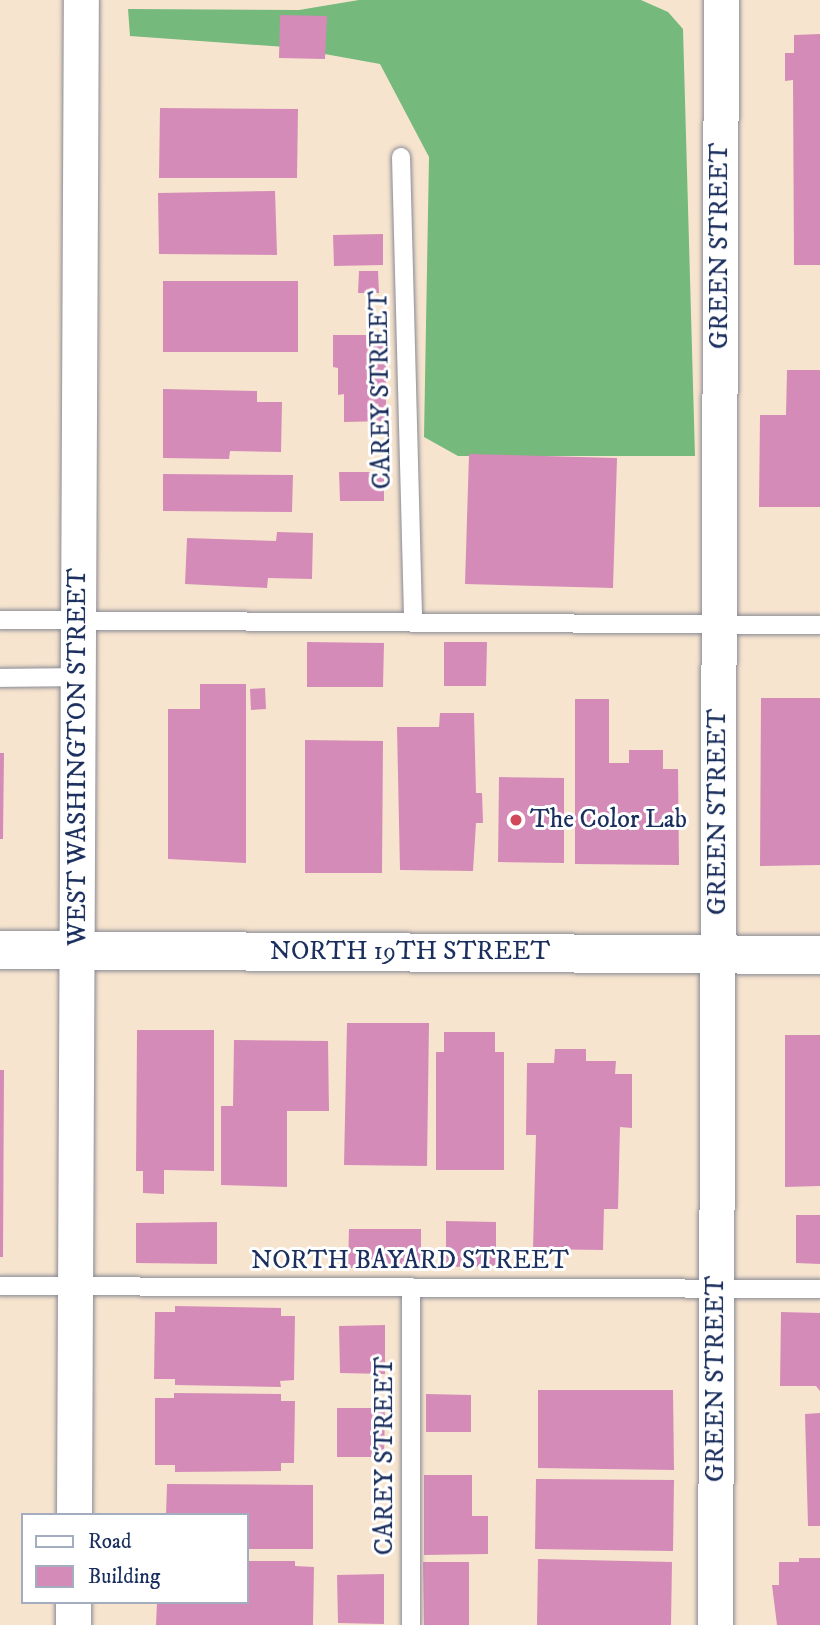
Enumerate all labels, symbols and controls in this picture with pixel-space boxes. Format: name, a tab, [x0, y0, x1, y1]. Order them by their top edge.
street label: GREEN STREET	[704, 143, 736, 349]
street label: CAREY STREET	[364, 290, 398, 490]
street label: WEST WASHINGTON STREET	[62, 568, 94, 946]
street label: GREEN STREET	[702, 709, 734, 915]
place label: The Color Lab	[530, 804, 687, 836]
marker: The Color Lab	[508, 812, 524, 828]
street label: NORTH 19TH STREET	[270, 936, 550, 968]
street label: NORTH BAYARD STREET	[251, 1245, 569, 1277]
street label: GREEN STREET	[700, 1276, 732, 1482]
street label: CAREY STREET	[369, 1357, 401, 1555]
legend	[21, 1513, 248, 1604]
text: Road	[88, 1529, 132, 1555]
text: Building	[88, 1564, 160, 1590]

